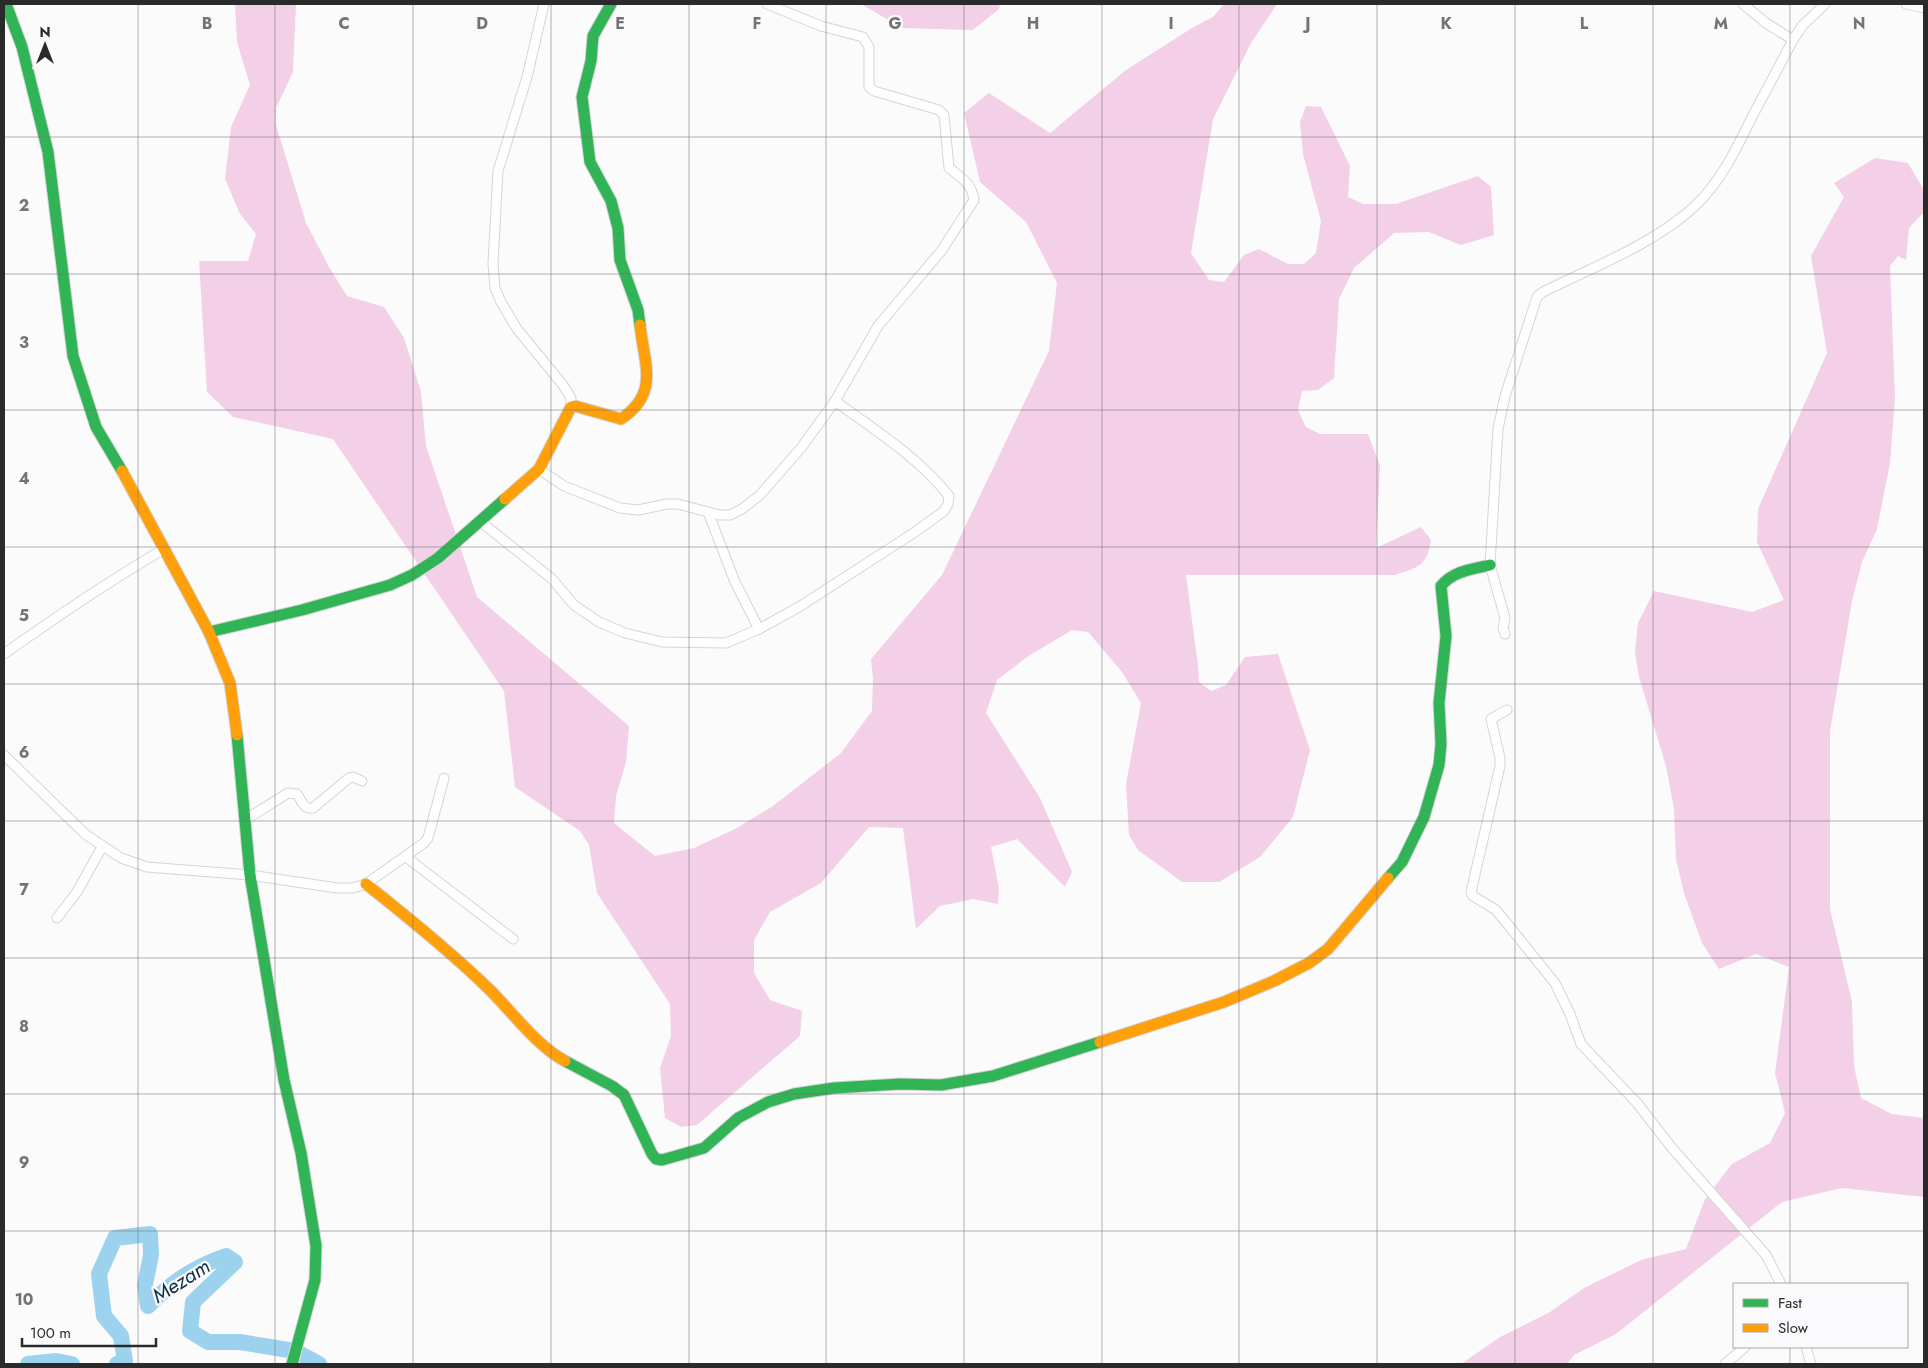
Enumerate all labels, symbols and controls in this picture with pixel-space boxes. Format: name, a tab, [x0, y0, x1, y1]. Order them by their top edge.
text: B	[202, 12, 212, 35]
text: C	[338, 12, 350, 35]
text: D	[476, 12, 488, 35]
text: E	[615, 12, 625, 35]
text: F	[753, 12, 761, 35]
text: G	[888, 12, 902, 35]
text: H	[1027, 12, 1039, 35]
text: I	[1168, 12, 1174, 35]
text: J	[1302, 12, 1311, 35]
text: K	[1440, 12, 1452, 35]
text: L	[1580, 12, 1589, 35]
text: M	[1714, 12, 1728, 35]
text: N	[1853, 12, 1865, 35]
north arrow	[20, 20, 70, 70]
text: N	[39, 22, 51, 42]
text: 2	[19, 194, 29, 217]
text: 3	[19, 331, 29, 354]
text: 4	[18, 467, 30, 490]
text: 5	[19, 604, 29, 627]
text: 6	[19, 741, 29, 764]
text: 7	[19, 878, 29, 901]
text: 8	[19, 1015, 29, 1038]
text: 9	[19, 1151, 29, 1174]
water label: Mezam	[146, 1251, 216, 1311]
legend	[1733, 1283, 1908, 1348]
text: 10	[15, 1288, 33, 1311]
text: Fast	[1778, 1292, 1802, 1314]
scale bar	[22, 1316, 156, 1348]
text: Slow	[1778, 1317, 1809, 1339]
text: 100 m	[30, 1322, 71, 1344]

